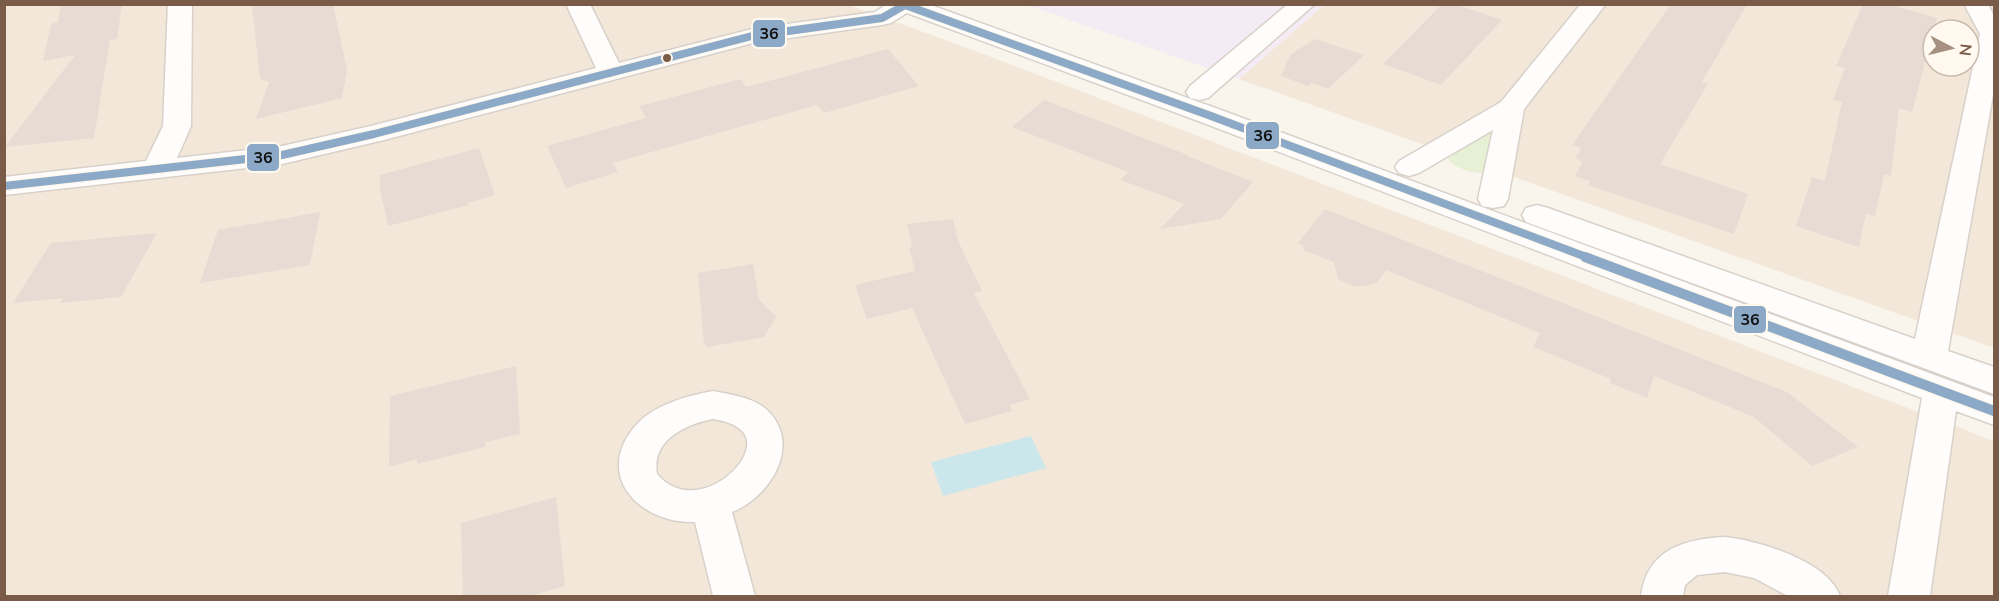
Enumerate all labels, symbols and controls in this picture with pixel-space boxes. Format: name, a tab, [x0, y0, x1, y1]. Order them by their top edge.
north arrow	[1921, 18, 1981, 78]
line badge: 36	[752, 19, 786, 48]
text: 36	[759, 23, 779, 45]
text: N	[1953, 42, 1977, 57]
unlabelled marker	[661, 52, 673, 64]
line badge: 36	[1245, 121, 1280, 150]
text: 36	[1253, 125, 1273, 147]
line badge: 36	[246, 143, 280, 172]
text: 36	[253, 147, 273, 169]
line badge: 36	[1733, 305, 1767, 334]
text: 36	[1740, 309, 1760, 331]

